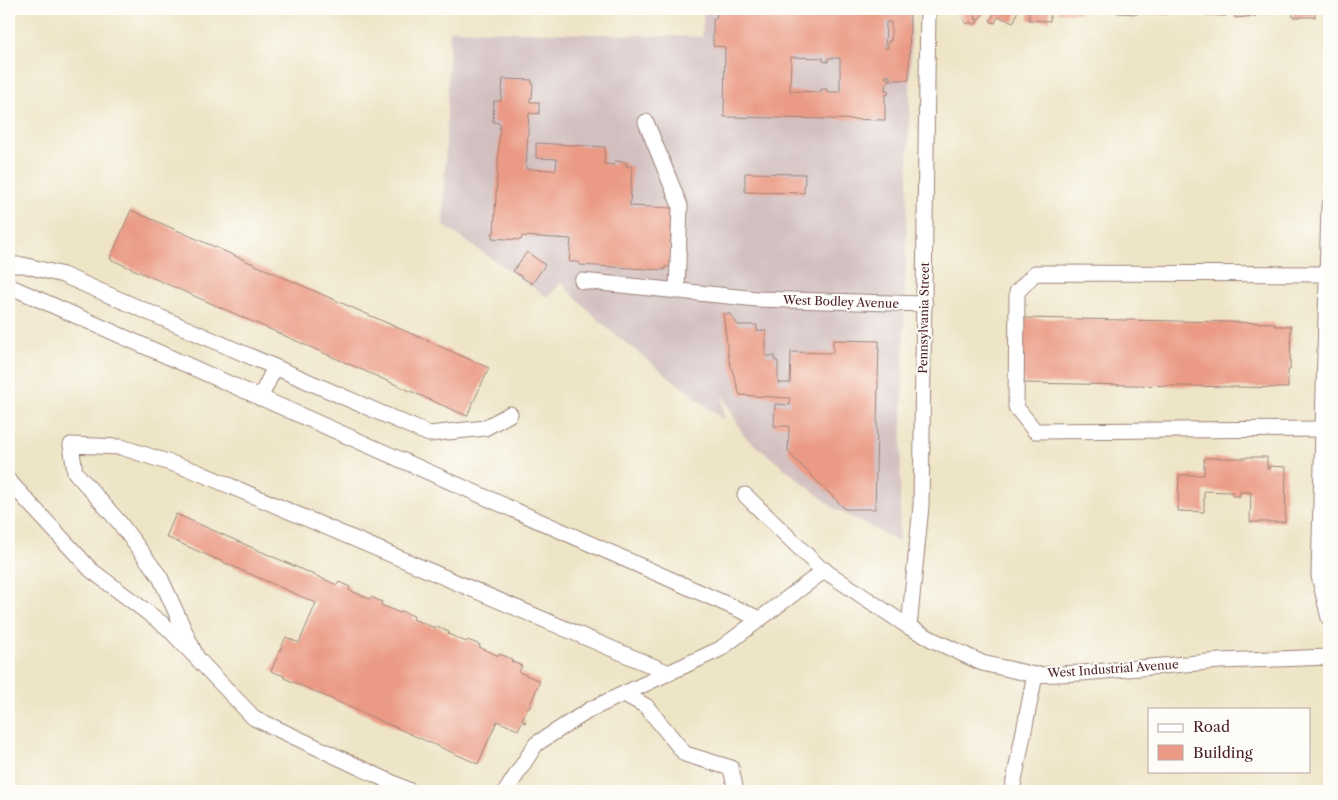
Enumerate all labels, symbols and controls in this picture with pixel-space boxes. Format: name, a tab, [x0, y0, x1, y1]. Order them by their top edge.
street label: Pennsylvania Street	[915, 261, 932, 374]
street label: West Bodley Avenue	[782, 292, 900, 311]
street label: West Industrial Avenue	[1046, 656, 1179, 681]
legend	[1148, 708, 1310, 772]
text: Road	[1193, 717, 1230, 736]
text: Building	[1193, 743, 1253, 762]

